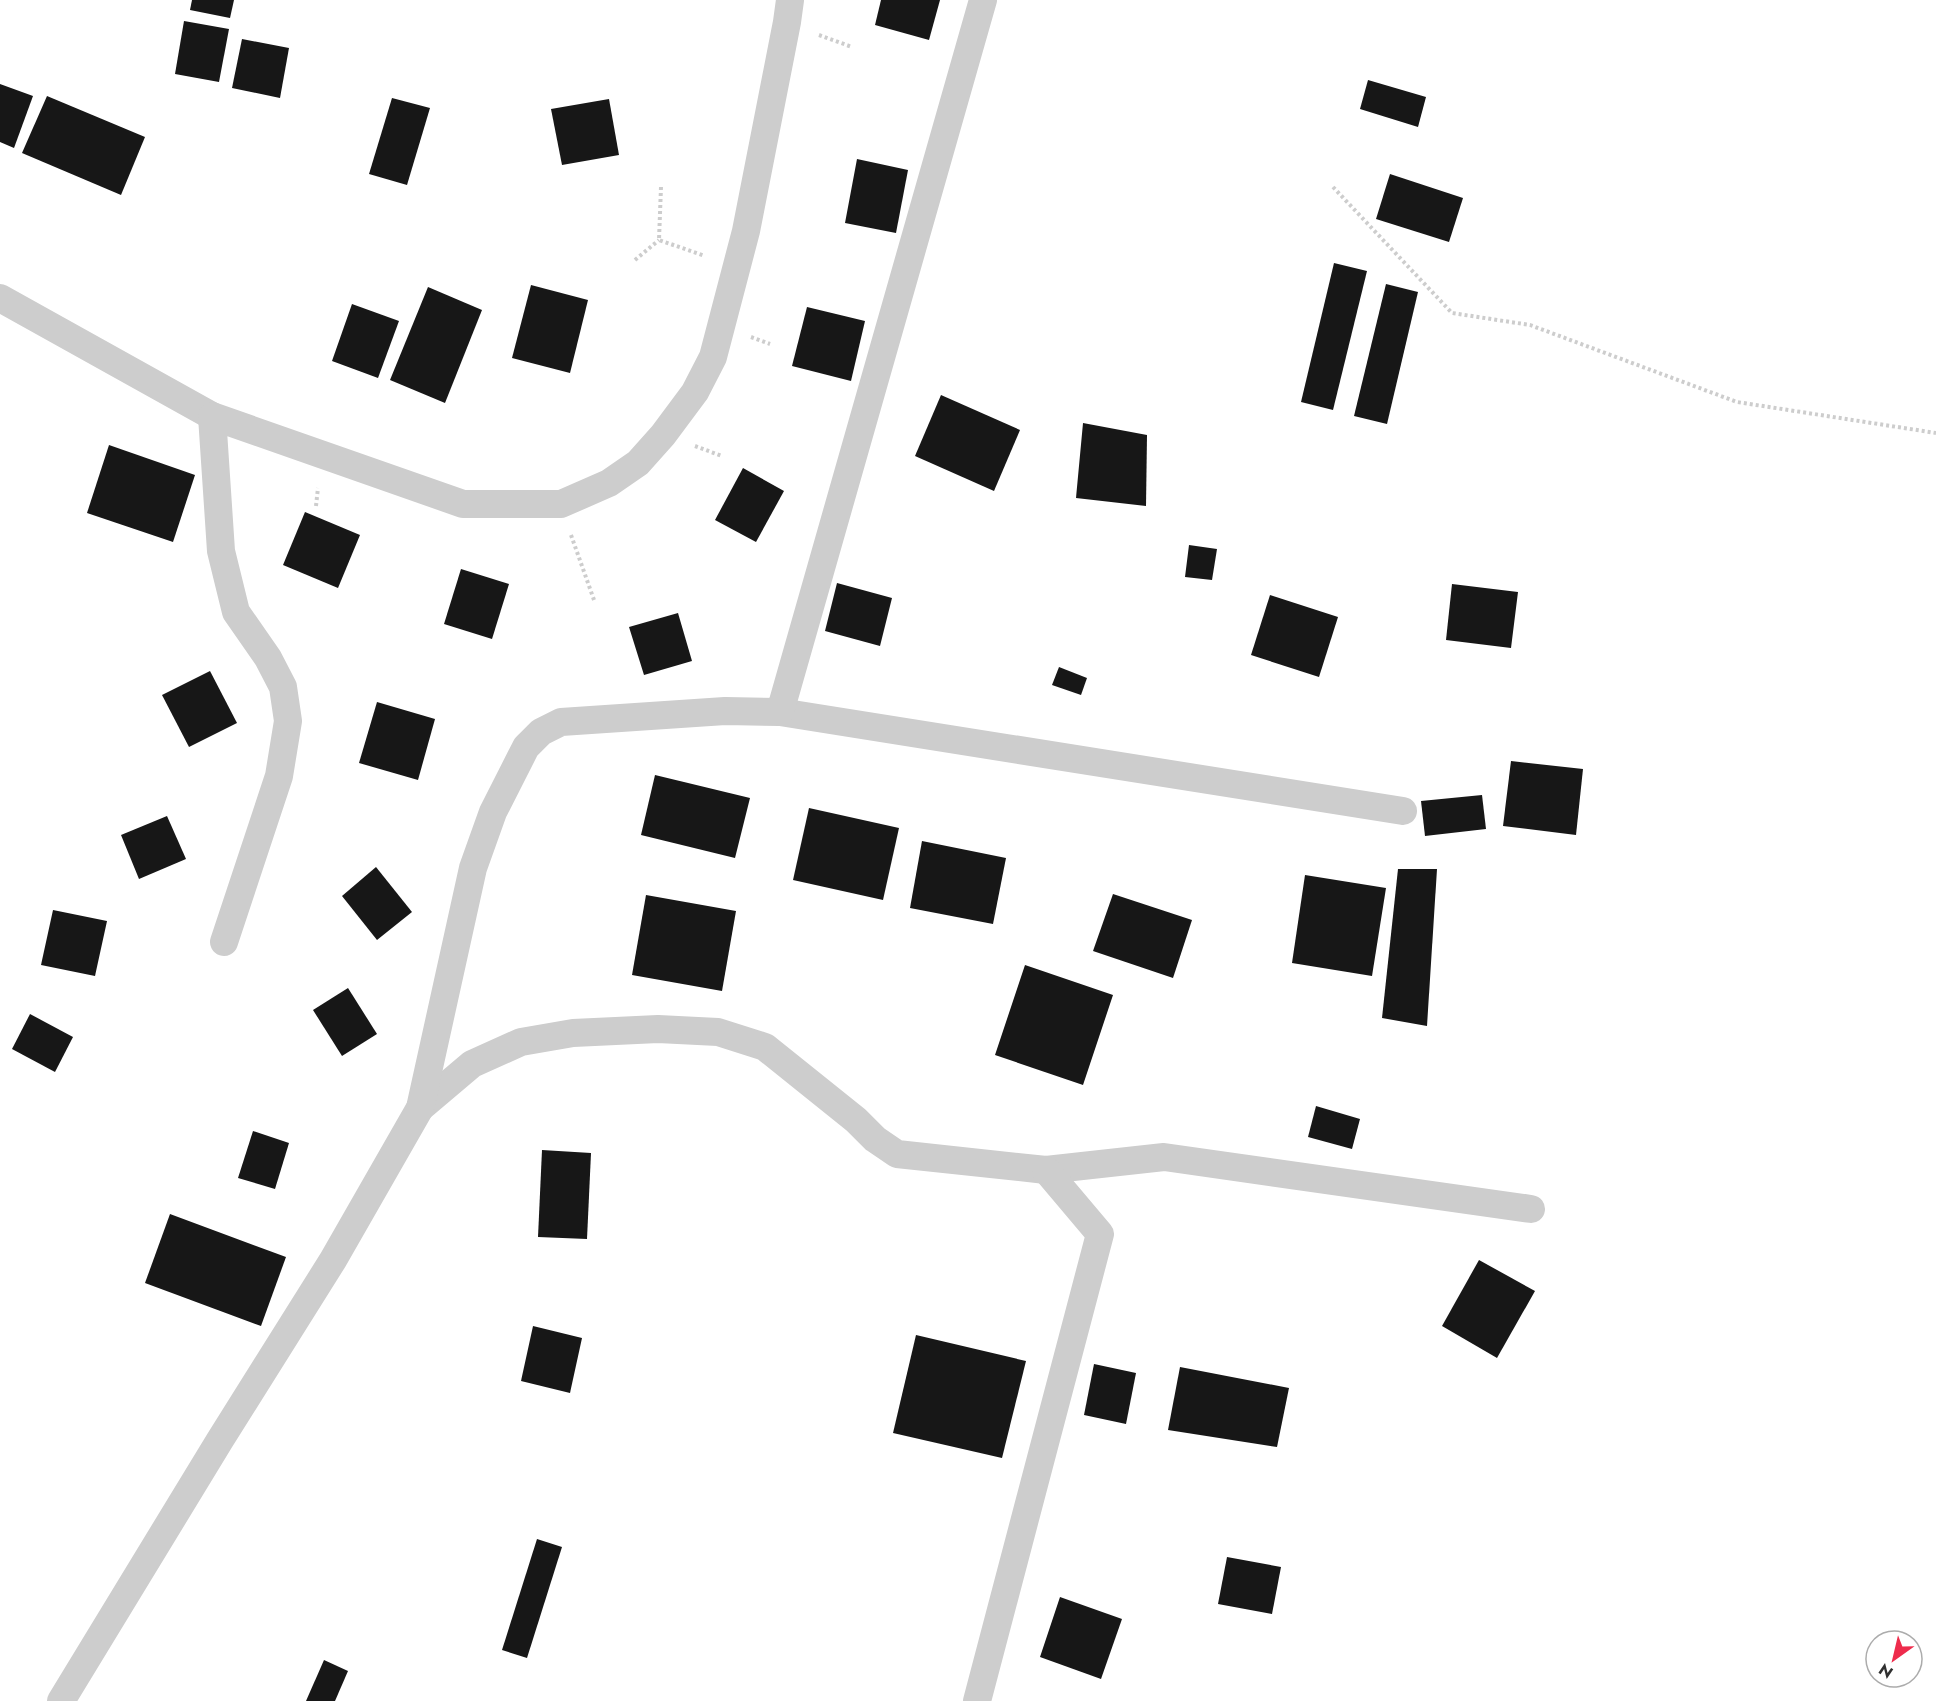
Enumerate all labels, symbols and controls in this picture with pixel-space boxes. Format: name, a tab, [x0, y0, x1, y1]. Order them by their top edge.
north arrow	[1864, 1629, 1924, 1689]
text: N	[1874, 1658, 1898, 1684]

